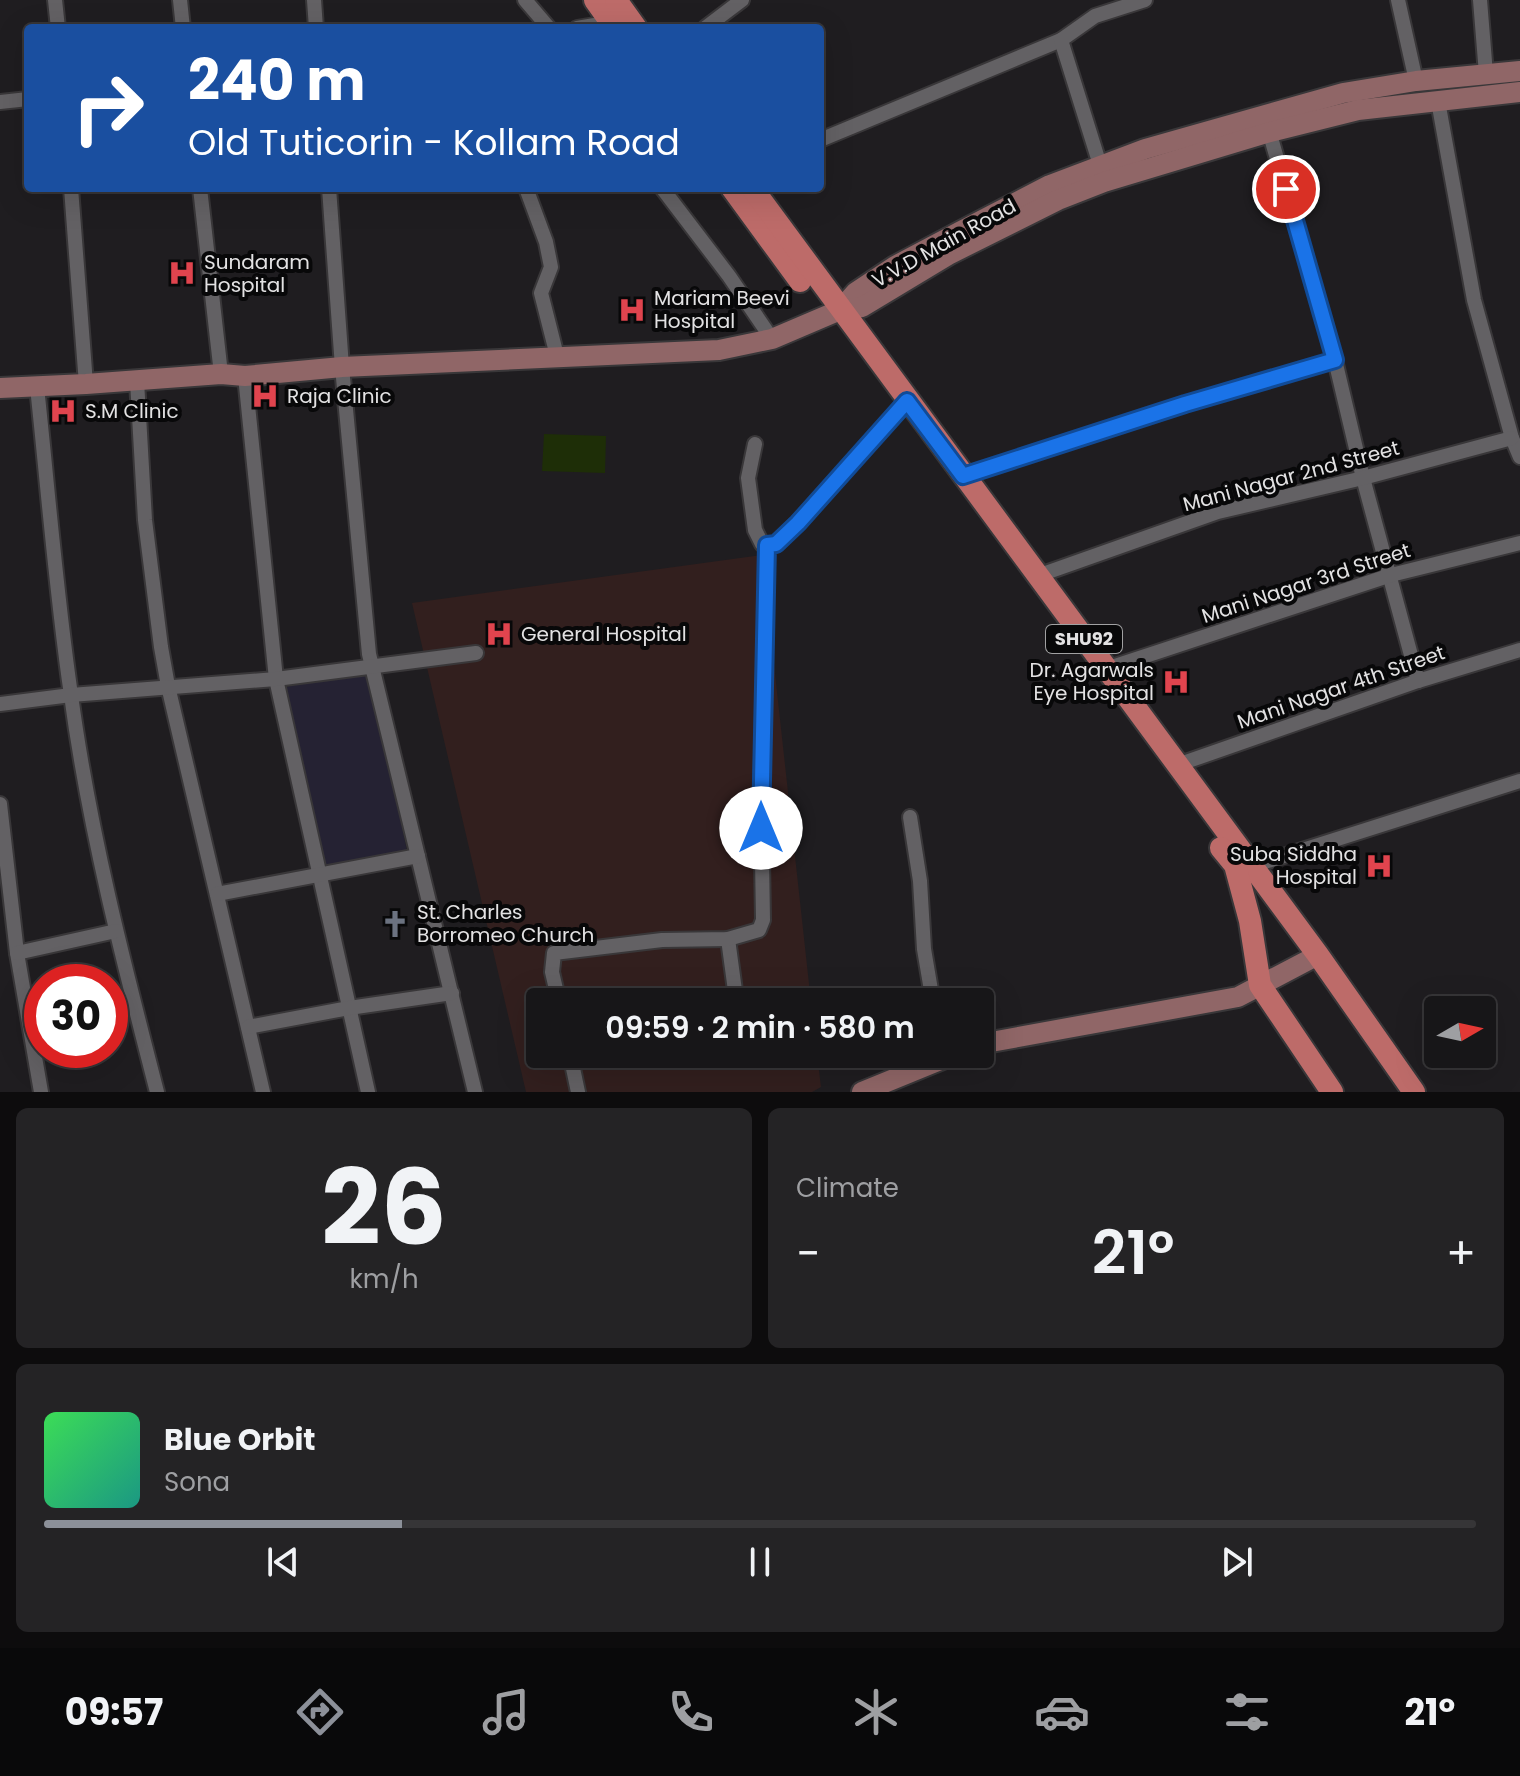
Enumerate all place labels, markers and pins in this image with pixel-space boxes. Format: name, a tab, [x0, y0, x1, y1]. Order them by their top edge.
pin	[1252, 155, 1320, 223]
place label: Sundaram Hospital	[204, 248, 310, 299]
hospital icon: Sundaram Hospital	[167, 258, 197, 288]
place label: Mariam Beevi Hospital	[654, 284, 790, 335]
hospital icon: Mariam Beevi Hospital	[617, 295, 647, 325]
hospital icon: Raja Clinic	[250, 381, 280, 411]
place label: Raja Clinic	[287, 382, 392, 410]
hospital icon: S.M Clinic	[48, 396, 78, 426]
place label: S.M Clinic	[85, 397, 179, 425]
hospital icon: General Hospital	[484, 619, 514, 649]
place label: General Hospital	[521, 620, 687, 648]
place label: Dr. Agarwals Eye Hospital	[1030, 656, 1154, 707]
hospital icon: Dr. Agarwals Eye Hospital	[1161, 667, 1191, 697]
place label: Suba Siddha Hospital	[1230, 840, 1357, 891]
hospital icon: Suba Siddha Hospital	[1364, 851, 1394, 881]
place label: St. Charles Borromeo Church	[417, 898, 594, 949]
church icon: St. Charles Borromeo Church	[380, 909, 410, 939]

